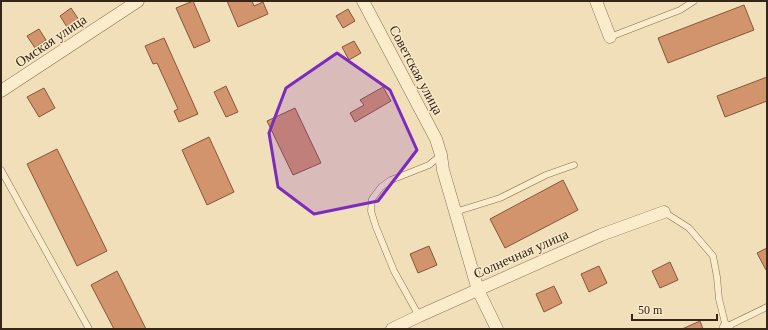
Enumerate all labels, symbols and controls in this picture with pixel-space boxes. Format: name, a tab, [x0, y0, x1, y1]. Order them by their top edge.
street label: Омская улица	[13, 11, 90, 70]
street label: Советская улица	[386, 23, 446, 118]
street label: Солнечная улица	[471, 226, 571, 282]
scale bar	[632, 296, 717, 322]
text: 50 m	[638, 303, 663, 317]

